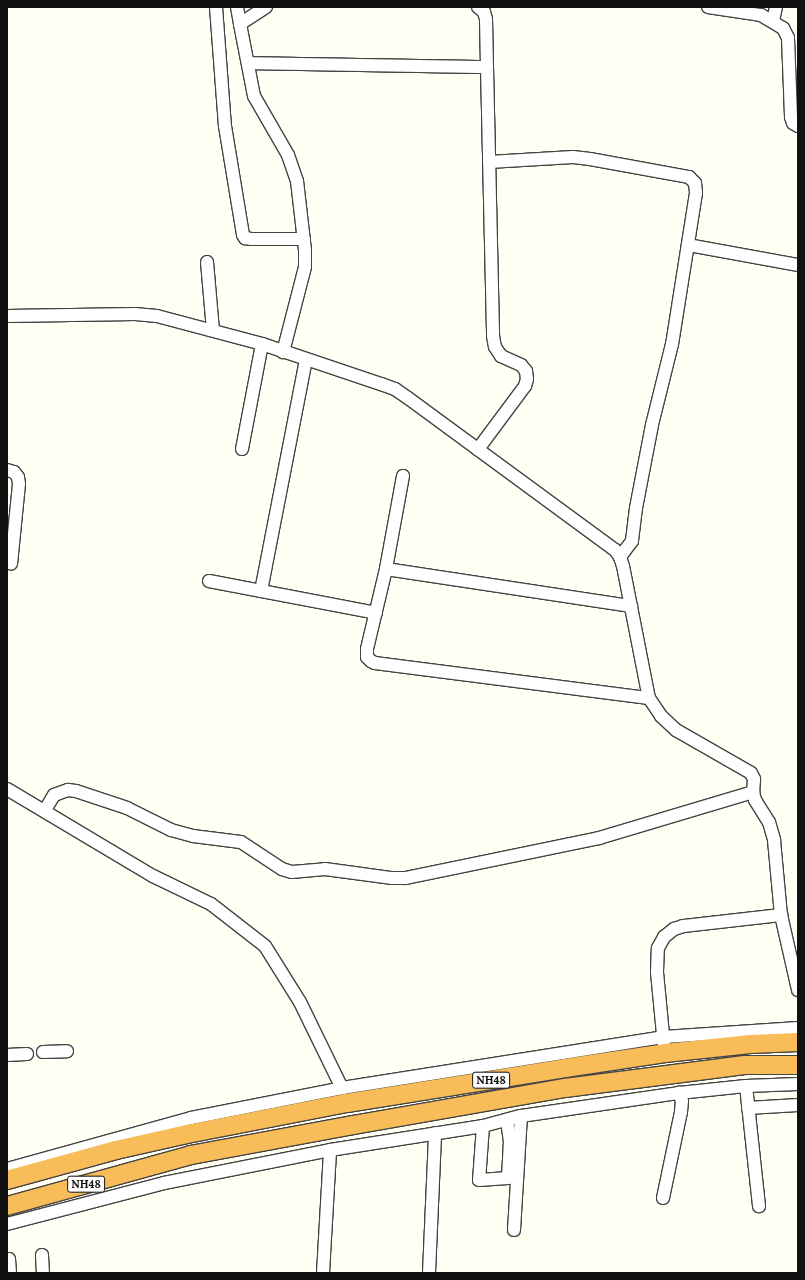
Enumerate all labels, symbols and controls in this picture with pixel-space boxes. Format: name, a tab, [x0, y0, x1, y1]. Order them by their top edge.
road number: NH48	[472, 1071, 510, 1089]
road number: NH48	[67, 1175, 105, 1193]

